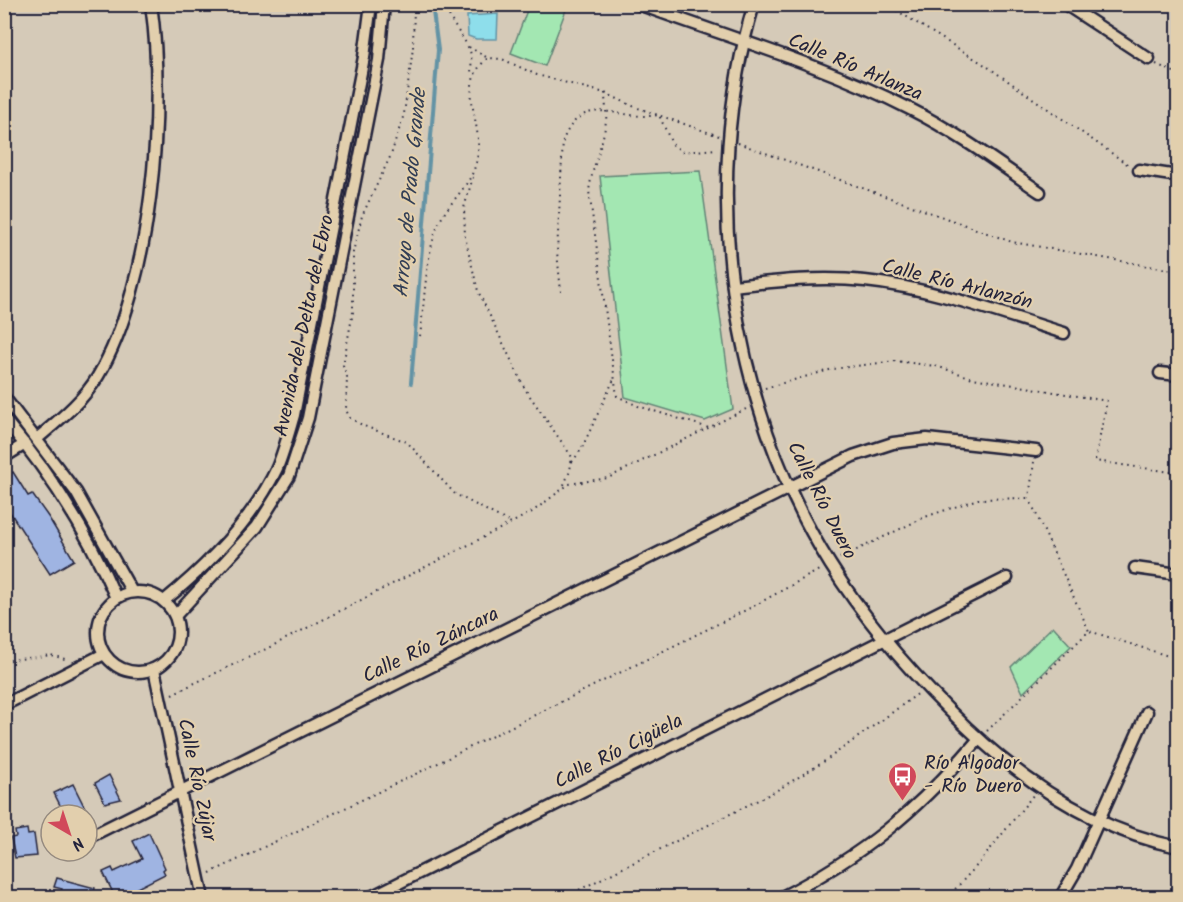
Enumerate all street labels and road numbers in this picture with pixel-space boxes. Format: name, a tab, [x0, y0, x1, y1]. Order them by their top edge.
street label: Calle Río Arlanza	[783, 25, 927, 111]
street label: Avenida del Delta del Ebro	[266, 212, 344, 440]
street label: Calle Río Arlanzón	[878, 251, 1036, 319]
street label: Calle Río Duero	[777, 436, 865, 566]
street label: Calle Río Záncara	[357, 599, 505, 693]
street label: Calle Río Cigüela	[549, 706, 689, 798]
street label: Calle Río Zújar	[167, 716, 225, 846]

